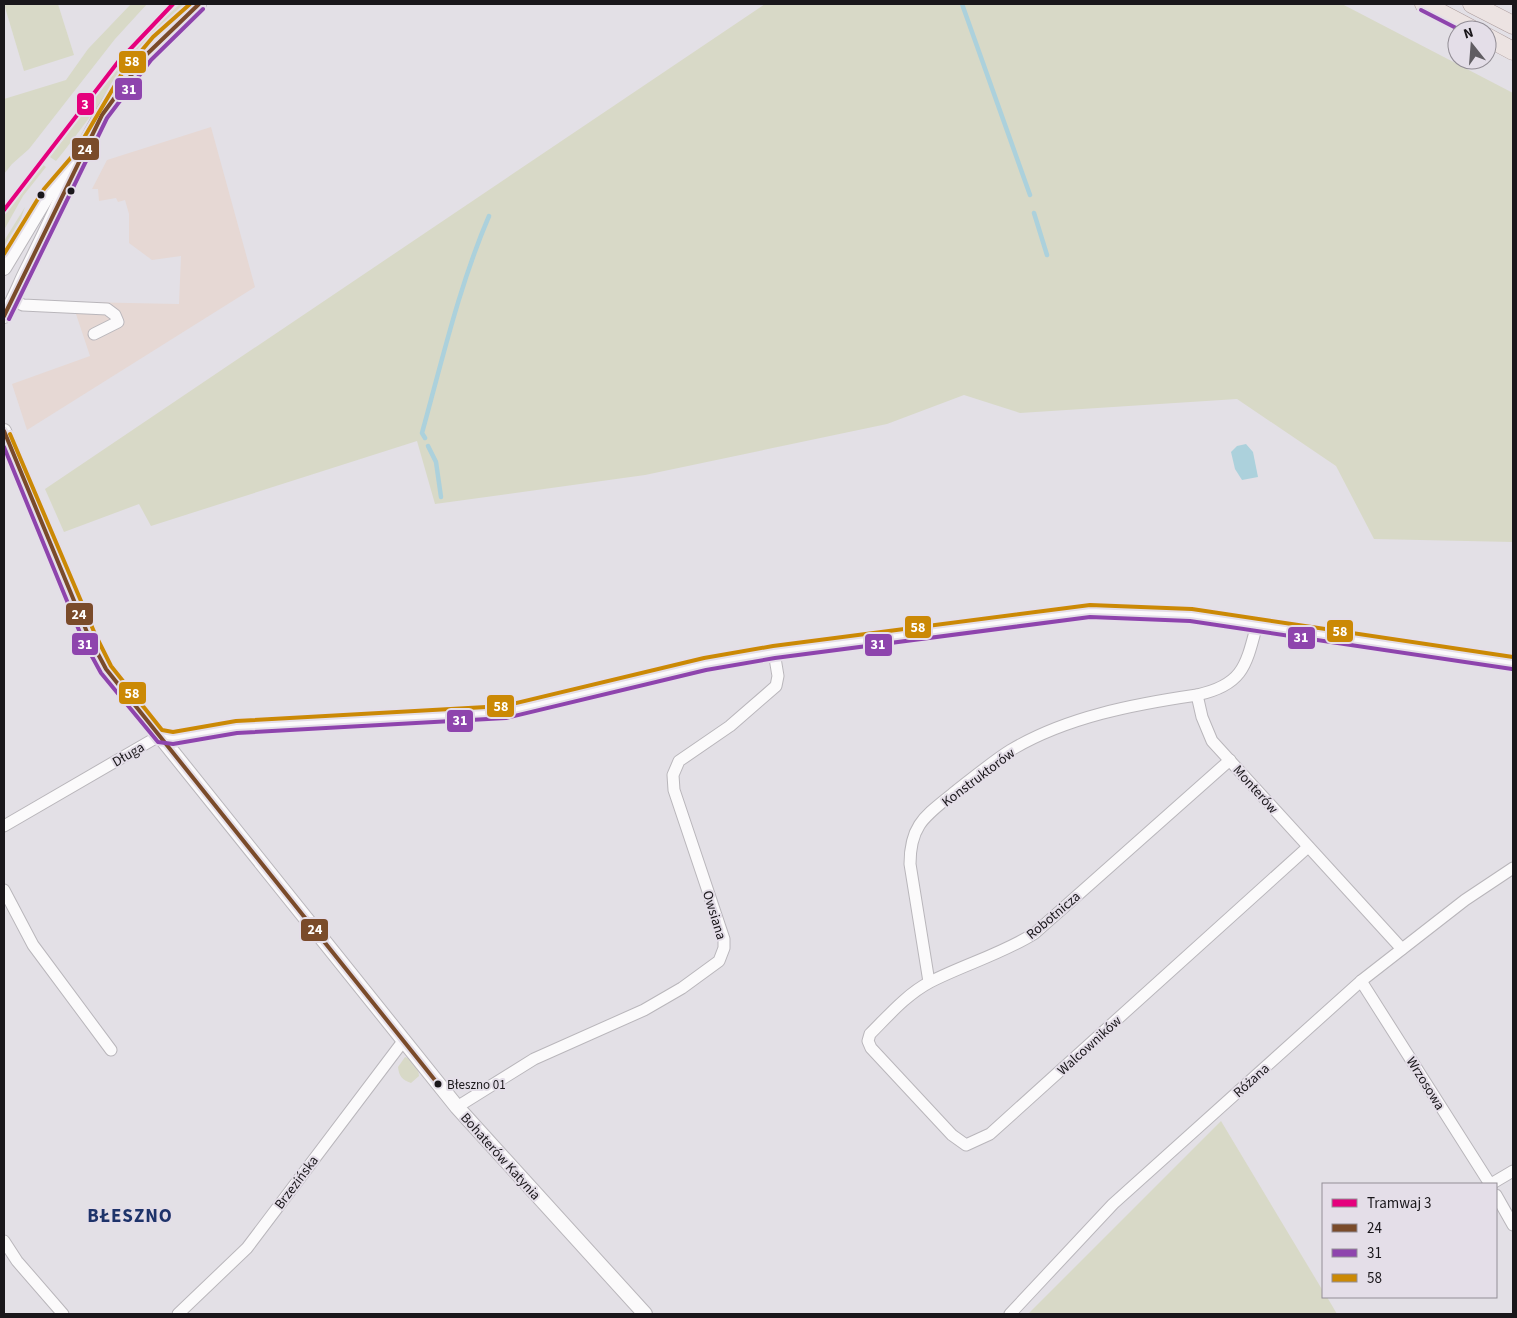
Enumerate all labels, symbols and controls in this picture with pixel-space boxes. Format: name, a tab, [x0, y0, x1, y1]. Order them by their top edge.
north arrow	[1447, 20, 1497, 70]
text: N	[1461, 23, 1476, 44]
line badge: 58	[118, 50, 147, 74]
text: 58	[125, 52, 139, 72]
line badge: 31	[114, 77, 143, 101]
text: 31	[122, 80, 136, 100]
line badge: 3	[76, 92, 95, 116]
text: 3	[81, 95, 89, 115]
line badge: 24	[71, 137, 100, 161]
text: 24	[78, 140, 93, 160]
unlabelled marker	[66, 186, 76, 196]
unlabelled marker	[36, 190, 46, 200]
line badge: 24	[65, 602, 94, 626]
text: 24	[72, 605, 87, 625]
line badge: 58	[904, 615, 932, 639]
text: 58	[911, 618, 925, 638]
line badge: 58	[1326, 619, 1354, 643]
text: 58	[1333, 622, 1347, 642]
line badge: 31	[1287, 626, 1316, 650]
text: 31	[1294, 628, 1308, 648]
line badge: 31	[71, 632, 99, 656]
line badge: 31	[864, 633, 893, 657]
text: 31	[78, 635, 92, 655]
text: 31	[871, 635, 885, 655]
line badge: 58	[118, 681, 147, 705]
text: 58	[125, 684, 139, 704]
line badge: 58	[486, 694, 515, 718]
text: 58	[494, 697, 508, 717]
line badge: 31	[446, 709, 474, 733]
text: 31	[453, 711, 467, 731]
street label: Długa	[109, 738, 148, 772]
street label: Konstruktorów	[938, 744, 1019, 812]
street label: Monterów	[1228, 761, 1283, 818]
street label: Robotnicza	[1022, 887, 1085, 944]
street label: Owsiana	[697, 888, 731, 942]
line badge: 24	[300, 918, 329, 942]
text: 24	[308, 920, 323, 940]
street label: Walcowników	[1053, 1011, 1126, 1080]
street label: Wrzosowa	[1401, 1053, 1449, 1114]
street label: Różana	[1229, 1059, 1274, 1102]
place label: Błeszno 01	[447, 1076, 506, 1094]
marker: Błeszno 01	[433, 1079, 443, 1089]
street label: Bohaterów Katynia	[456, 1109, 545, 1205]
street label: Brzezińska	[270, 1152, 324, 1214]
legend	[1322, 1183, 1497, 1298]
text: Tramwaj 3	[1367, 1193, 1432, 1214]
district label: BŁESZNO	[87, 1203, 173, 1230]
text: 24	[1367, 1218, 1382, 1239]
text: 31	[1367, 1243, 1382, 1264]
text: 58	[1367, 1268, 1382, 1289]

